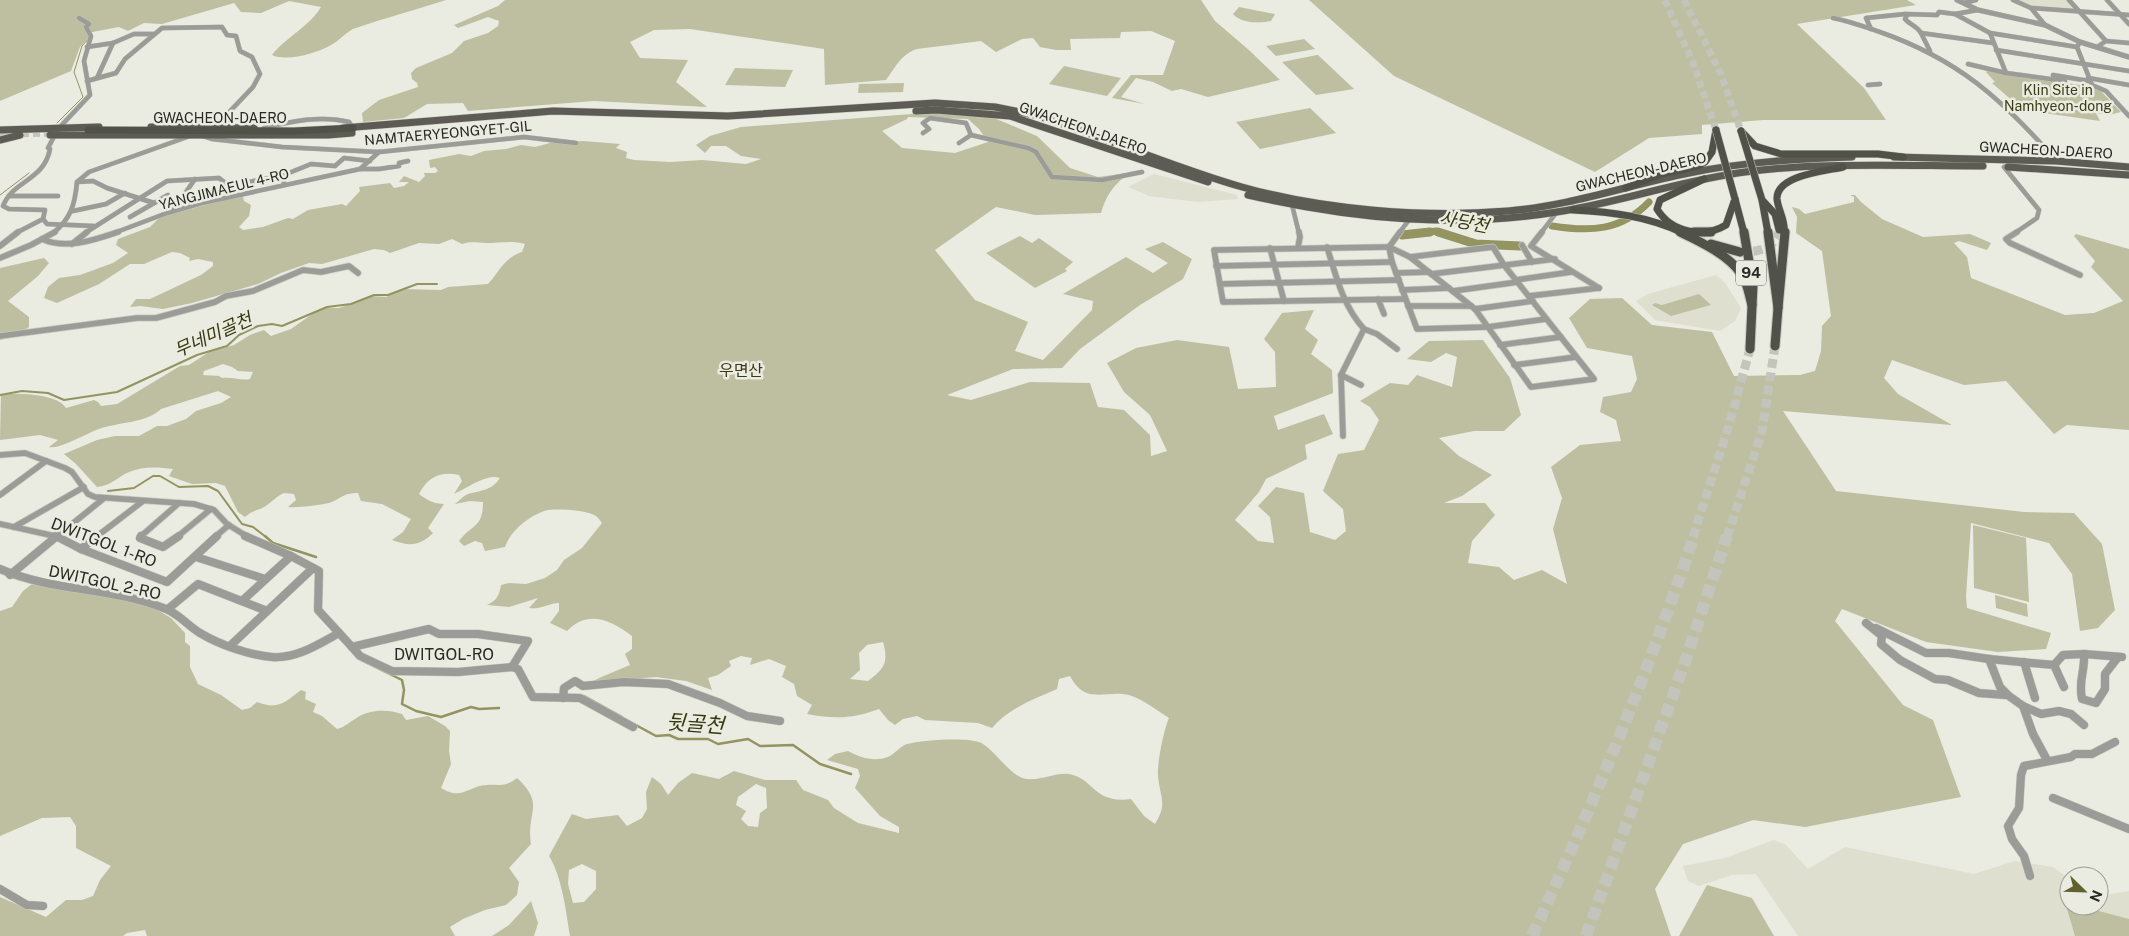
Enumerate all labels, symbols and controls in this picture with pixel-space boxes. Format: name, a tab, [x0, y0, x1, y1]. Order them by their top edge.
park label: Klin Site in Namhyeon-dong	[2004, 82, 2112, 114]
street label: GWACHEON-DAERO	[1017, 99, 1149, 157]
street label: GWACHEON-DAERO	[153, 110, 287, 126]
street label: NAMTAERYEONGYET-GIL	[364, 118, 532, 148]
street label: GWACHEON-DAERO	[1979, 139, 2113, 161]
street label: GWACHEON-DAERO	[1574, 149, 1708, 195]
street label: YANGJIMAEUL 4-RO	[157, 165, 291, 213]
water label: 사당천	[1438, 206, 1493, 237]
road number: 94	[1736, 260, 1766, 286]
water label: 무네미골천	[171, 307, 257, 361]
park label: 우면산	[719, 361, 763, 380]
street label: DWITGOL 1-RO	[48, 514, 159, 571]
street label: DWITGOL 2-RO	[47, 561, 163, 604]
street label: DWITGOL-RO	[394, 645, 494, 664]
water label: 뒷골천	[665, 709, 727, 738]
north arrow	[2059, 866, 2109, 916]
text: N	[2086, 888, 2105, 904]

